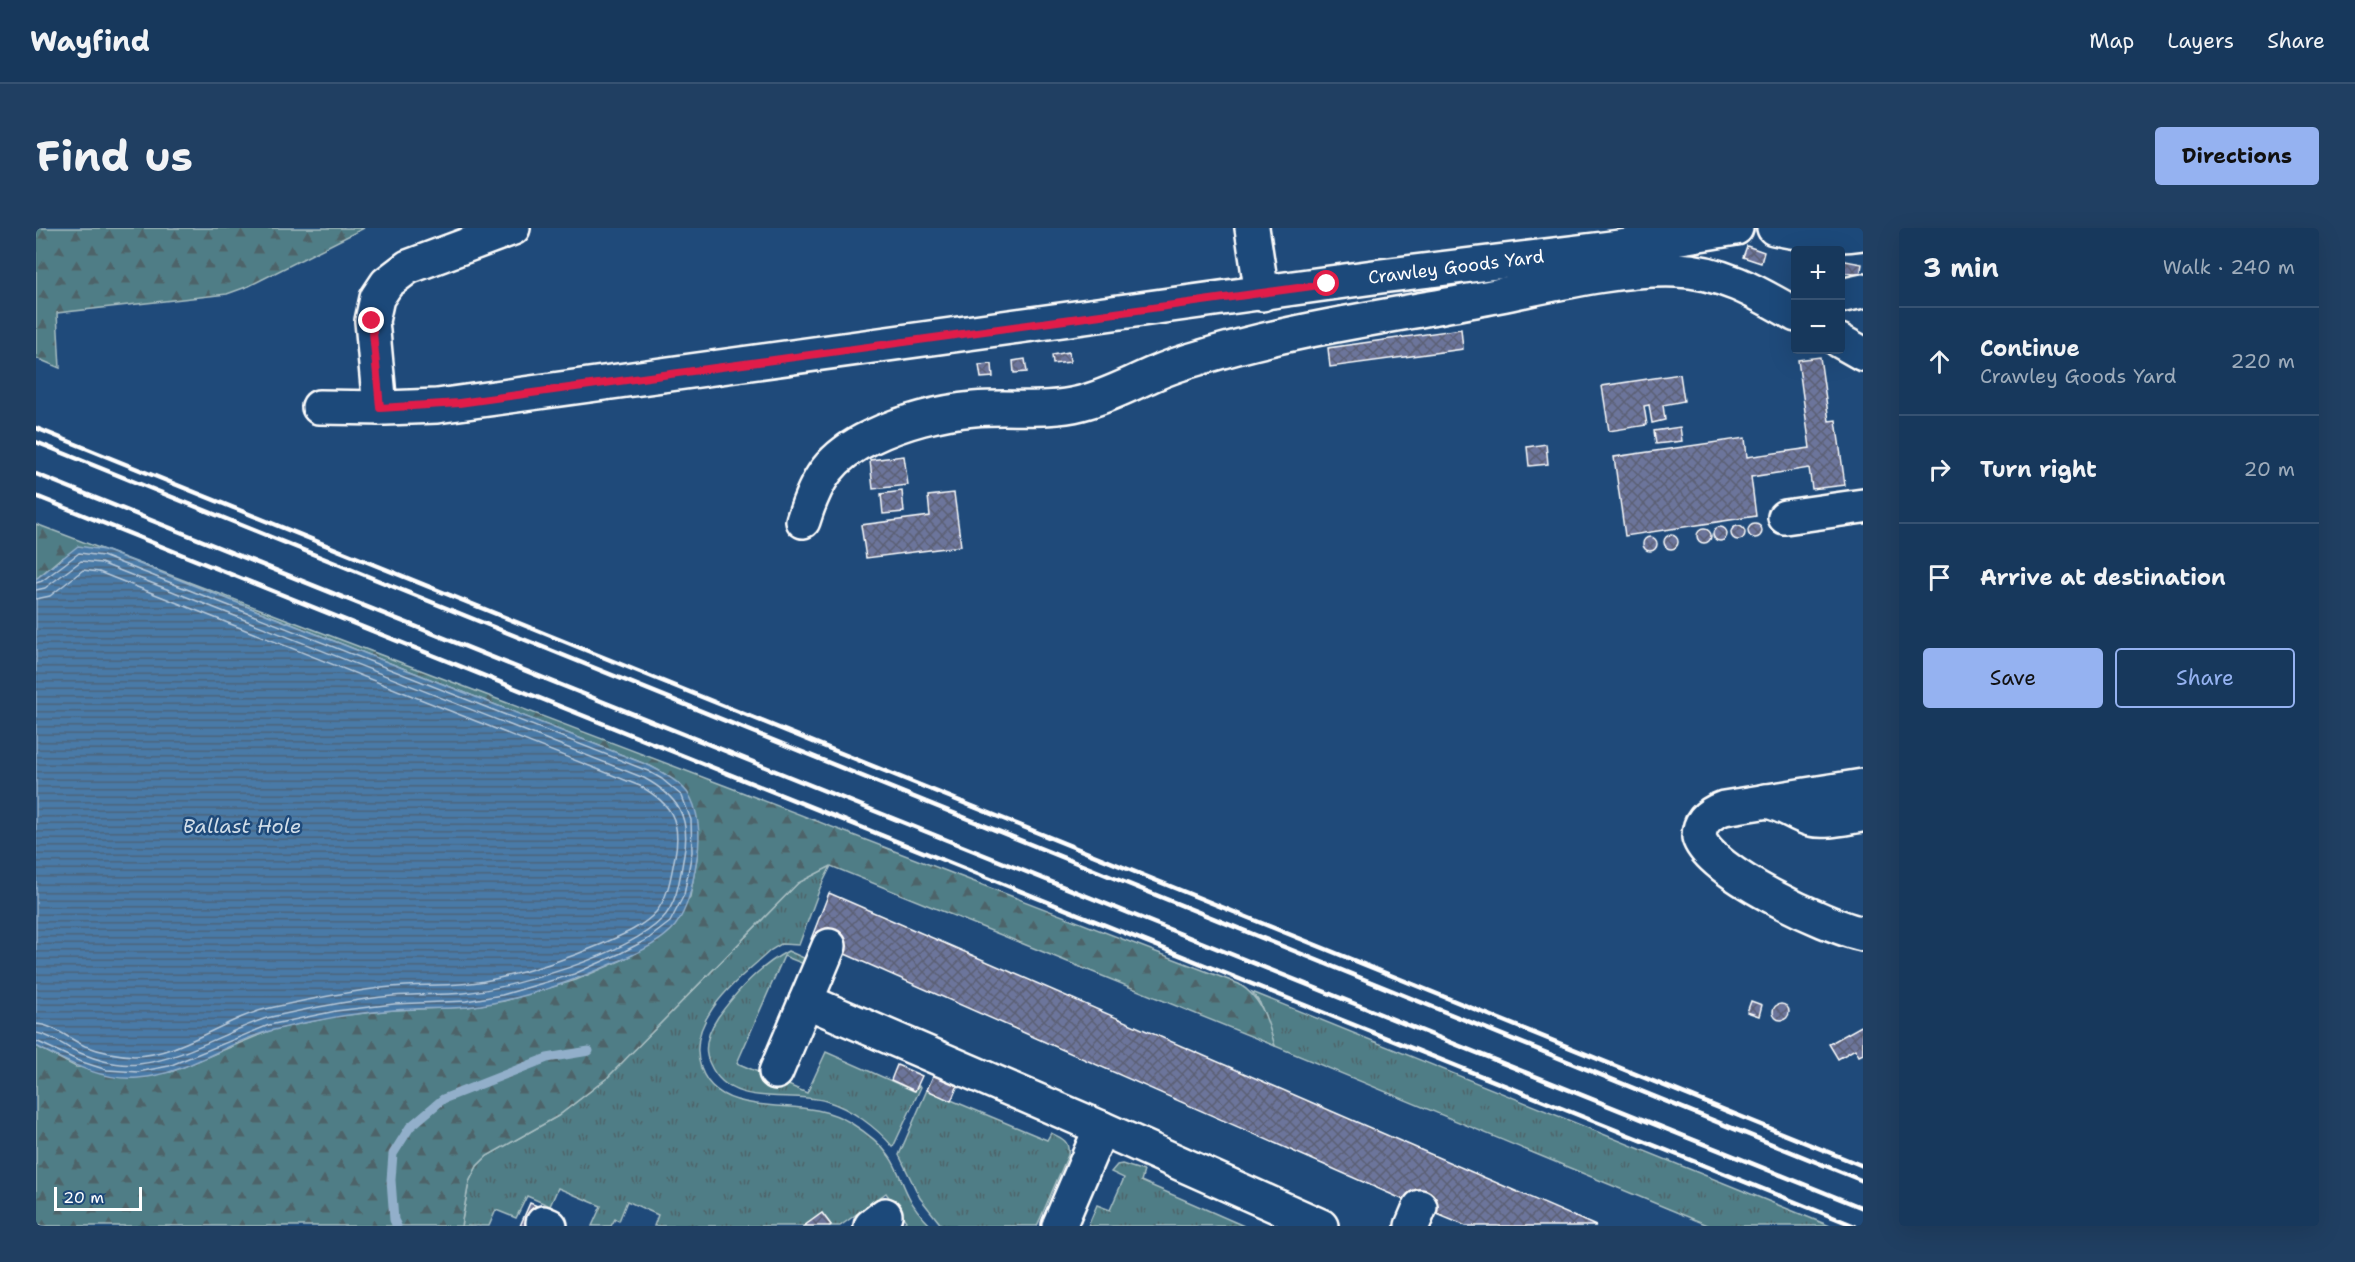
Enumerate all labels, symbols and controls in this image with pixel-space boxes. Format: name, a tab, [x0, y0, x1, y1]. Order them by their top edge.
text: Wayfind	[30, 22, 150, 60]
text: Map	[2089, 27, 2134, 55]
text: Layers	[2167, 27, 2234, 55]
text: Share	[2267, 27, 2325, 55]
button: Directions	[2155, 127, 2319, 185]
text: Find us	[36, 128, 193, 184]
street label: Crawley Goods Yard	[1367, 244, 1545, 290]
map controls	[1791, 246, 1845, 354]
button: +	[1791, 246, 1845, 300]
text: 3 min	[1923, 250, 1999, 285]
text: Walk · 240 m	[2163, 254, 2295, 280]
route start	[1313, 270, 1339, 296]
button: −	[1791, 300, 1845, 354]
route end	[358, 307, 384, 333]
text: Continue	[1980, 334, 2080, 363]
icon: ahead	[1923, 345, 1956, 378]
text: 220 m	[2231, 348, 2295, 374]
text: Crawley Goods Yard	[1980, 363, 2176, 389]
icon: right	[1923, 453, 1956, 486]
text: Turn right	[1980, 455, 2097, 484]
text: 20 m	[2244, 456, 2295, 482]
icon: arrive	[1923, 561, 1956, 594]
text: Arrive at destination	[1980, 563, 2226, 592]
button: Save	[1923, 648, 2103, 708]
button: Share	[2115, 648, 2295, 708]
water label: Ballast Hole	[183, 813, 301, 839]
scale bar	[54, 1184, 142, 1212]
text: 20 m	[63, 1187, 104, 1208]

